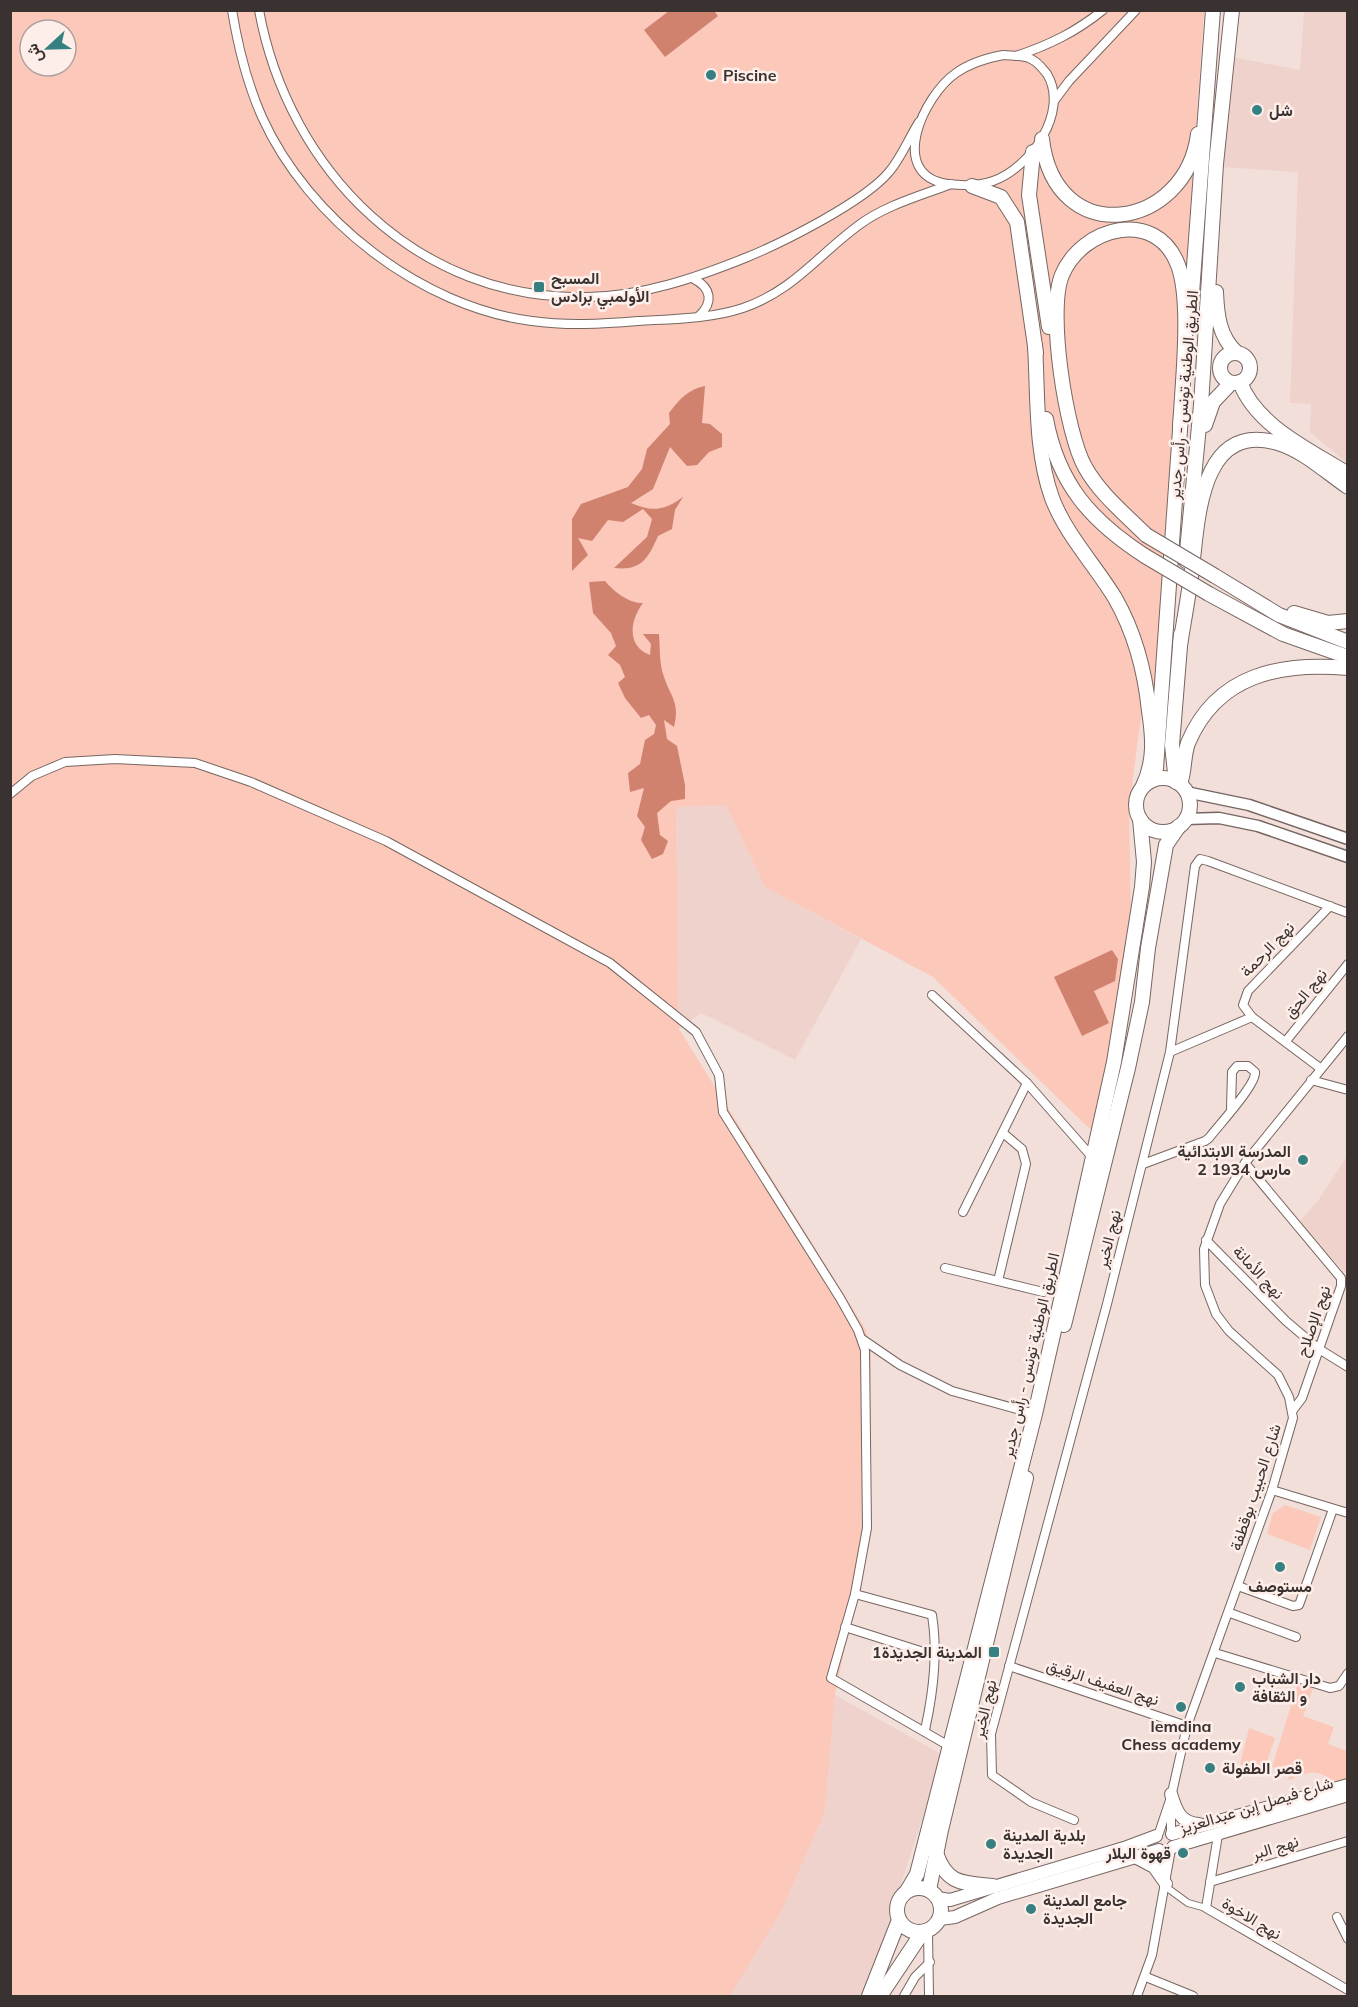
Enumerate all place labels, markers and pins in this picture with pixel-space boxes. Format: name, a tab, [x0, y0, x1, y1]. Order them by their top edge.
place label: Piscine	[723, 65, 777, 85]
marker: Piscine	[704, 68, 718, 82]
place label: شل	[1269, 100, 1293, 120]
marker: شل	[1250, 103, 1264, 117]
place label: المسبح الأولمبي برادس	[551, 268, 649, 310]
marker: المسبح الأولمبي برادس	[532, 280, 546, 294]
place label: المدرسة الابتدائية 2 مارس 1934	[1178, 1141, 1291, 1180]
marker: المدرسة الابتدائية 2 مارس 1934	[1296, 1153, 1310, 1167]
marker: مستوصف	[1273, 1560, 1287, 1574]
place label: مستوصف	[1248, 1576, 1312, 1597]
place label: المدينة الجديدة1	[872, 1642, 982, 1662]
marker: المدينة الجديدة1	[987, 1645, 1001, 1659]
place label: دار الشباب و الثقافة	[1252, 1668, 1321, 1707]
marker: دار الشباب و الثقافة	[1233, 1680, 1247, 1694]
marker: lemdina Chess academy	[1174, 1700, 1188, 1714]
place label: lemdina Chess academy	[1121, 1716, 1241, 1754]
place label: قصر الطفولة	[1222, 1758, 1302, 1779]
marker: قصر الطفولة	[1203, 1761, 1217, 1775]
place label: بلدية المدينة الجديدة	[1003, 1825, 1086, 1863]
marker: بلدية المدينة الجديدة	[984, 1837, 998, 1851]
place label: قهوة البلار	[1105, 1843, 1171, 1864]
marker: قهوة البلار	[1176, 1846, 1190, 1860]
place label: جامع المدينة الجديدة	[1043, 1890, 1127, 1928]
marker: جامع المدينة الجديدة	[1024, 1902, 1038, 1916]

